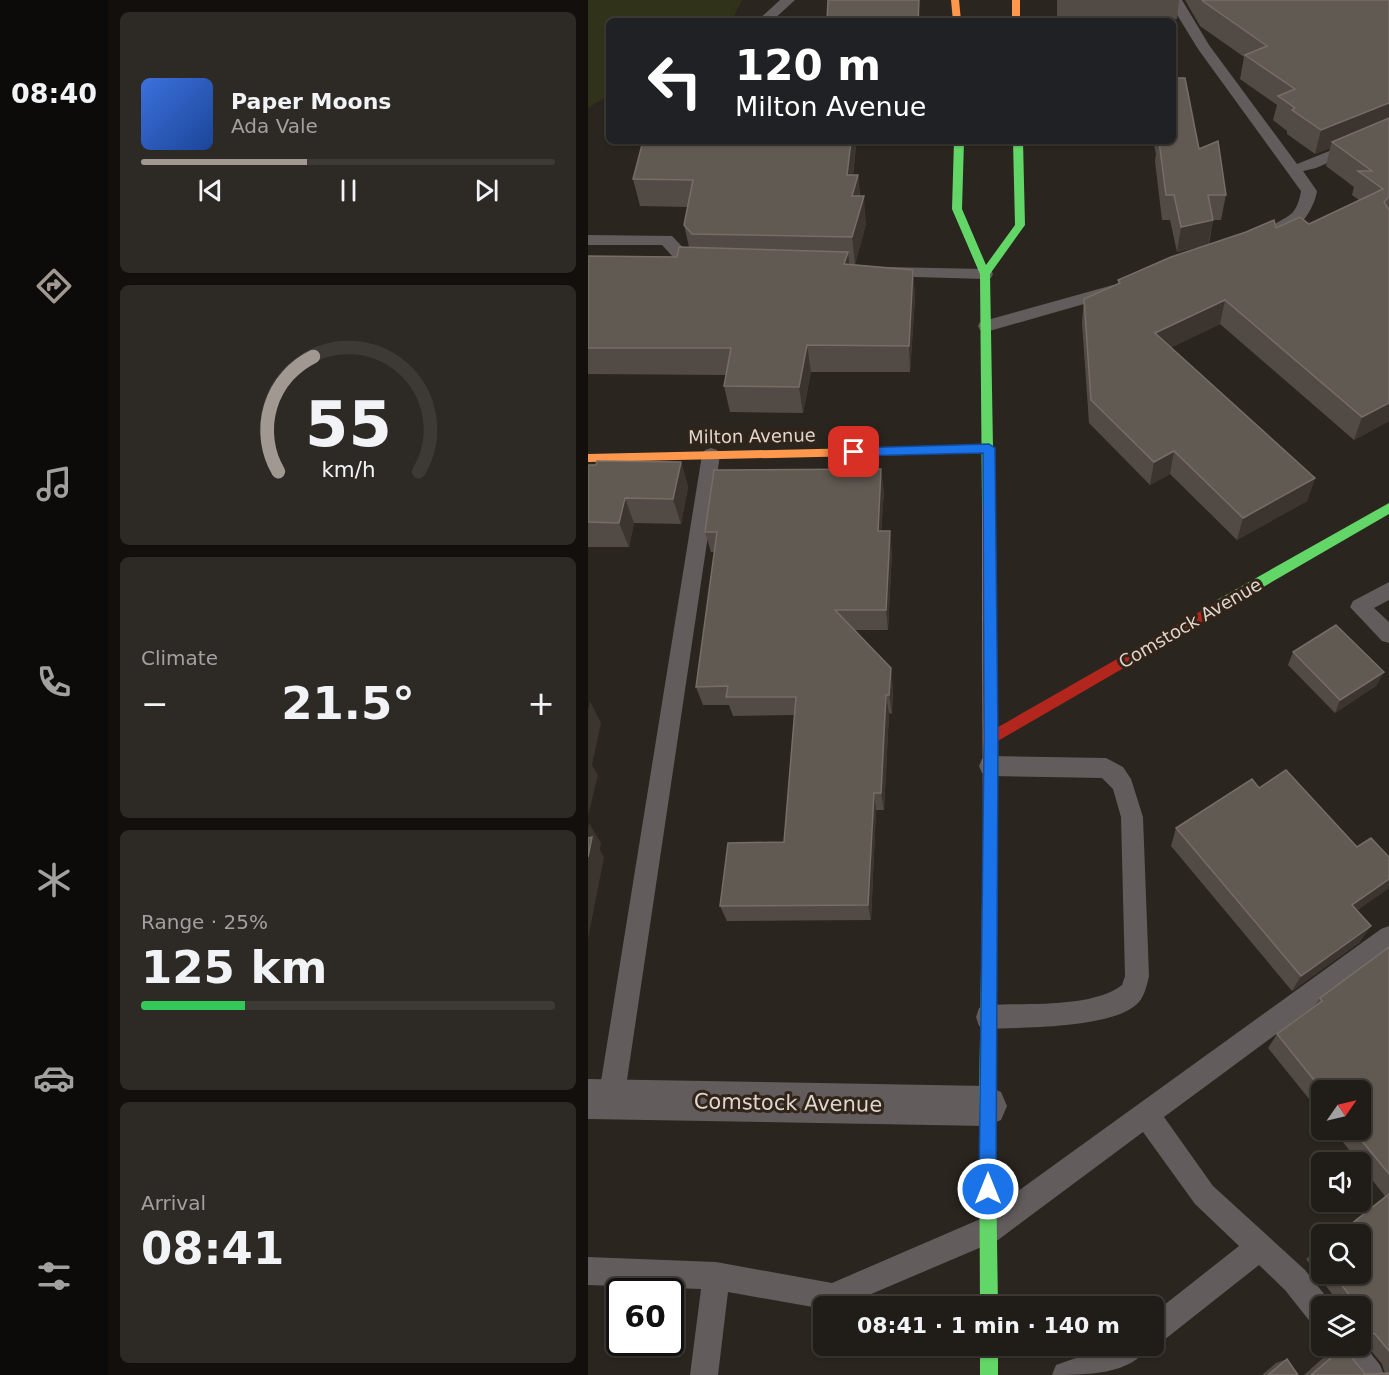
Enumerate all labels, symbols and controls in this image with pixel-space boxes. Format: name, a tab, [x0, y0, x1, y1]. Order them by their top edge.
text: 120 m	[735, 41, 881, 90]
icon: left	[636, 42, 714, 120]
text: 08:40	[11, 78, 97, 109]
text: Paper Moons	[231, 89, 391, 114]
text: Milton Avenue	[735, 91, 926, 122]
text: Ada Vale	[231, 114, 318, 138]
icon: previous	[194, 174, 227, 207]
icon: pause	[332, 174, 365, 207]
icon: next	[470, 174, 503, 207]
icon: directions	[33, 265, 75, 307]
text: 55	[305, 388, 391, 461]
street label: Milton Avenue	[688, 424, 816, 448]
pin	[828, 426, 879, 477]
icon: arrive	[837, 435, 870, 468]
text: km/h	[321, 457, 375, 482]
icon: music	[33, 463, 75, 505]
street label: Comstock Avenue	[1115, 574, 1265, 672]
text: Climate	[141, 646, 218, 670]
icon: phone	[33, 661, 75, 703]
text: 21.5°	[281, 677, 415, 730]
text: −	[141, 684, 169, 723]
text: +	[527, 684, 555, 723]
icon: climate	[33, 859, 75, 901]
text: Range · 25%	[141, 910, 268, 934]
text: 125 km	[141, 941, 327, 994]
icon: car	[33, 1057, 75, 1099]
north arrow	[1311, 1080, 1371, 1140]
map controls	[1311, 1080, 1371, 1356]
street label: Comstock Avenue	[694, 1089, 882, 1117]
button: sound	[1311, 1152, 1371, 1212]
position arrow	[956, 1157, 1020, 1221]
text: Arrival	[141, 1191, 206, 1215]
text: 08:41	[141, 1222, 284, 1275]
button: search	[1311, 1224, 1371, 1284]
icon: filters	[33, 1255, 75, 1297]
speed limit sign: 60	[606, 1278, 684, 1356]
button: layers	[1311, 1296, 1371, 1356]
text: 08:41 · 1 min · 140 m	[857, 1313, 1120, 1338]

